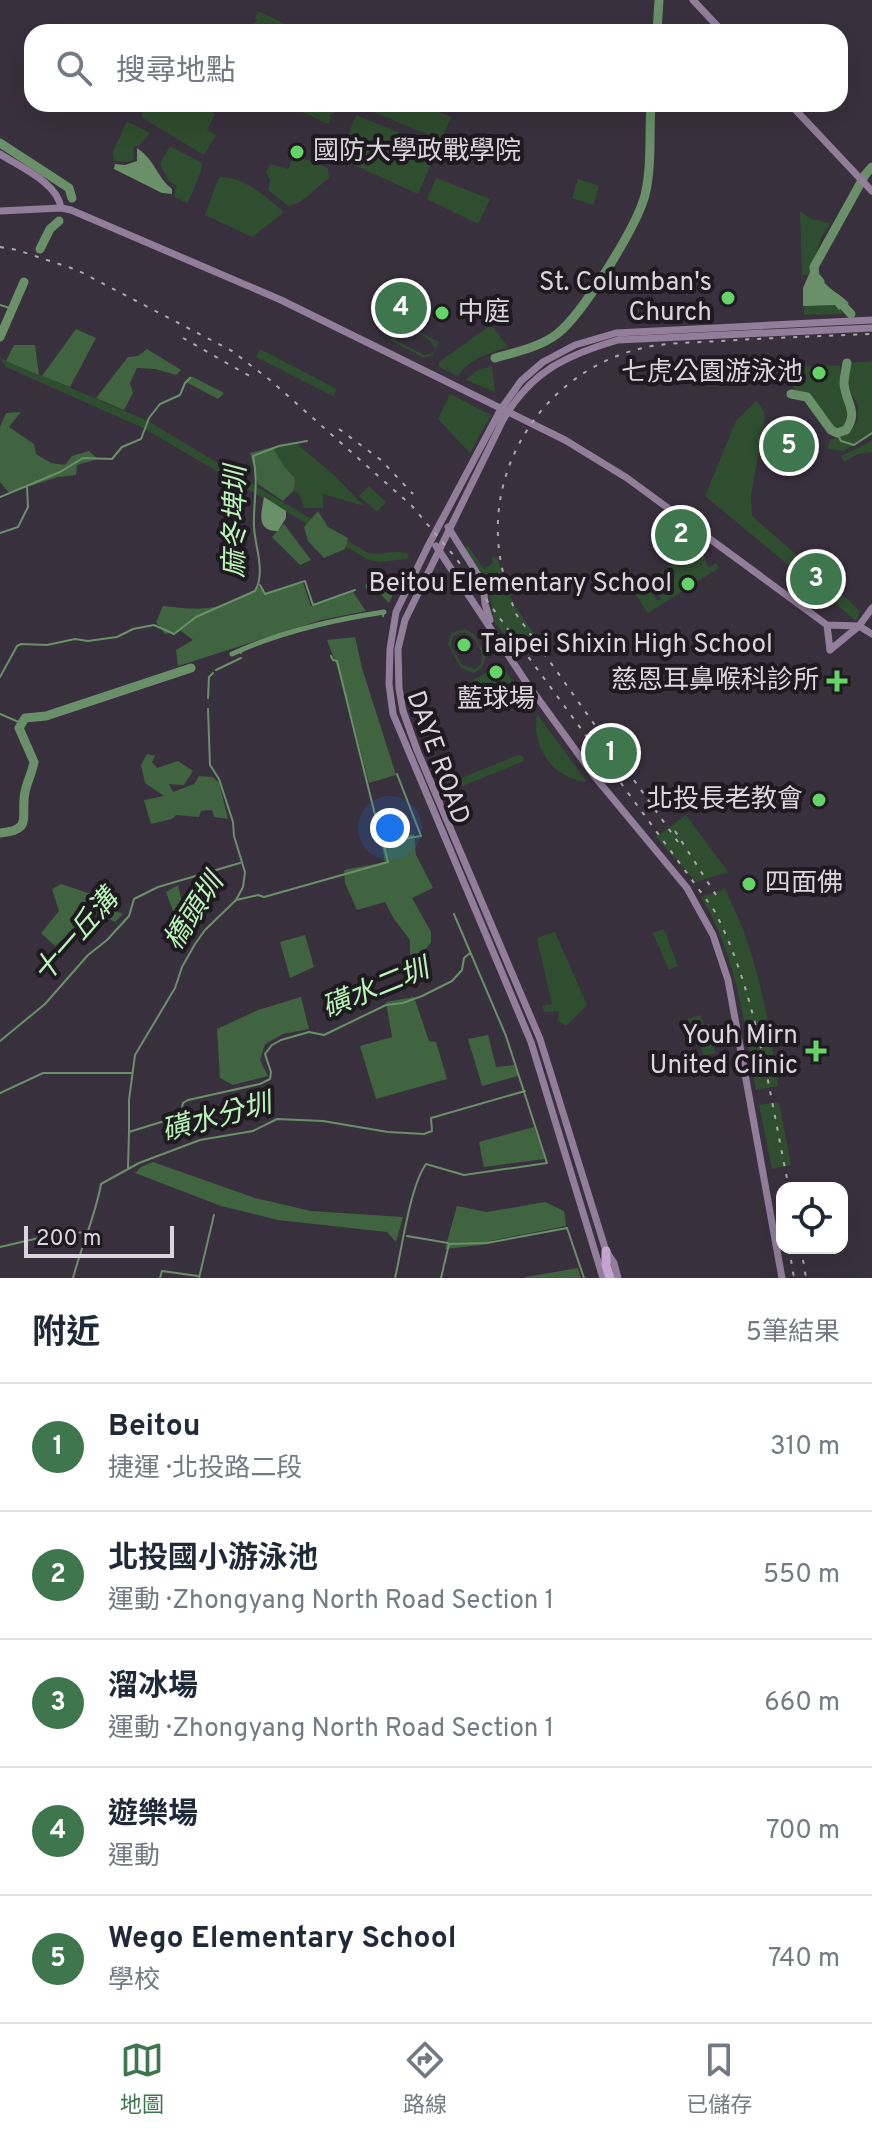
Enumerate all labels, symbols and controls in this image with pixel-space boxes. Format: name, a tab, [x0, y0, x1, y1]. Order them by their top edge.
search box	[24, 24, 848, 112]
icon: search	[52, 46, 96, 90]
text: 搜尋地點	[116, 54, 236, 91]
place label: 國防大學政戰學院	[313, 136, 521, 169]
marker: 國防大學政戰學院	[288, 143, 306, 161]
place label: St. Columban's Church	[539, 267, 712, 330]
pin: 4	[375, 278, 427, 338]
marker: St. Columban's Church	[719, 289, 737, 307]
place label: 中庭	[458, 297, 510, 330]
marker: 中庭	[433, 304, 451, 322]
place label: 七虎公園游泳池	[621, 357, 803, 390]
marker: 七虎公園游泳池	[810, 364, 828, 382]
pin: 5	[763, 416, 815, 476]
water label: 麻冬埤圳	[218, 462, 256, 578]
pin: 2	[655, 505, 707, 565]
pin: 3	[790, 549, 842, 609]
place label: Beitou Elementary School	[369, 568, 672, 601]
marker: Beitou Elementary School	[679, 575, 697, 593]
place label: Taipei Shixin High School	[480, 629, 773, 662]
marker: Taipei Shixin High School	[455, 636, 473, 654]
marker: 藍球場	[487, 663, 505, 681]
place label: 慈恩耳鼻喉科診所	[611, 665, 819, 698]
marker: 慈恩耳鼻喉科診所	[826, 670, 848, 692]
place label: 藍球場	[457, 684, 535, 717]
street label: DAYE ROAD	[398, 687, 476, 829]
pin: 1	[585, 723, 637, 783]
place label: 北投長老教會	[647, 784, 803, 817]
marker: 北投長老教會	[810, 791, 828, 809]
your location	[370, 808, 410, 848]
water label: 橋頭圳	[157, 865, 235, 958]
place label: 四面佛	[765, 868, 843, 901]
marker: 四面佛	[740, 875, 758, 893]
water label: 十一丘溝	[27, 880, 130, 991]
water label: 磺水二圳	[317, 951, 438, 1028]
place label: Youh Mirn United Clinic	[650, 1020, 798, 1083]
marker: Youh Mirn United Clinic	[805, 1040, 827, 1062]
water label: 磺水分圳	[158, 1086, 280, 1151]
map controls	[776, 1182, 848, 1254]
button: locate	[776, 1182, 848, 1254]
scale bar	[24, 1222, 174, 1258]
text: 200 m	[36, 1226, 101, 1253]
text: 附近	[32, 1313, 100, 1356]
text: 5筆結果	[746, 1317, 840, 1350]
text: Beitou	[108, 1409, 200, 1446]
text: 1	[53, 1431, 63, 1464]
text: 310 m	[770, 1431, 840, 1464]
text: 捷運 · 北投路二段	[108, 1453, 302, 1486]
text: 北投國小游泳池	[108, 1541, 318, 1578]
text: 2	[50, 1559, 66, 1592]
text: 550 m	[763, 1559, 840, 1592]
text: 運動 · Zhongyang North Road Section 1	[108, 1585, 554, 1618]
text: 溜冰場	[108, 1669, 198, 1706]
text: 3	[50, 1687, 66, 1720]
text: 660 m	[764, 1687, 840, 1720]
text: 運動 · Zhongyang North Road Section 1	[108, 1713, 554, 1746]
text: 遊樂場	[108, 1797, 198, 1834]
text: 4	[50, 1815, 66, 1848]
text: 700 m	[766, 1815, 840, 1848]
text: 運動	[108, 1841, 160, 1874]
text: Wego Elementary School	[108, 1921, 456, 1958]
text: 5	[50, 1943, 66, 1976]
text: 740 m	[768, 1943, 840, 1976]
text: 學校	[108, 1965, 160, 1998]
tab: 地圖	[120, 2038, 164, 2120]
tab: 路線	[403, 2038, 447, 2120]
tab: 已儲存	[686, 2038, 752, 2120]

